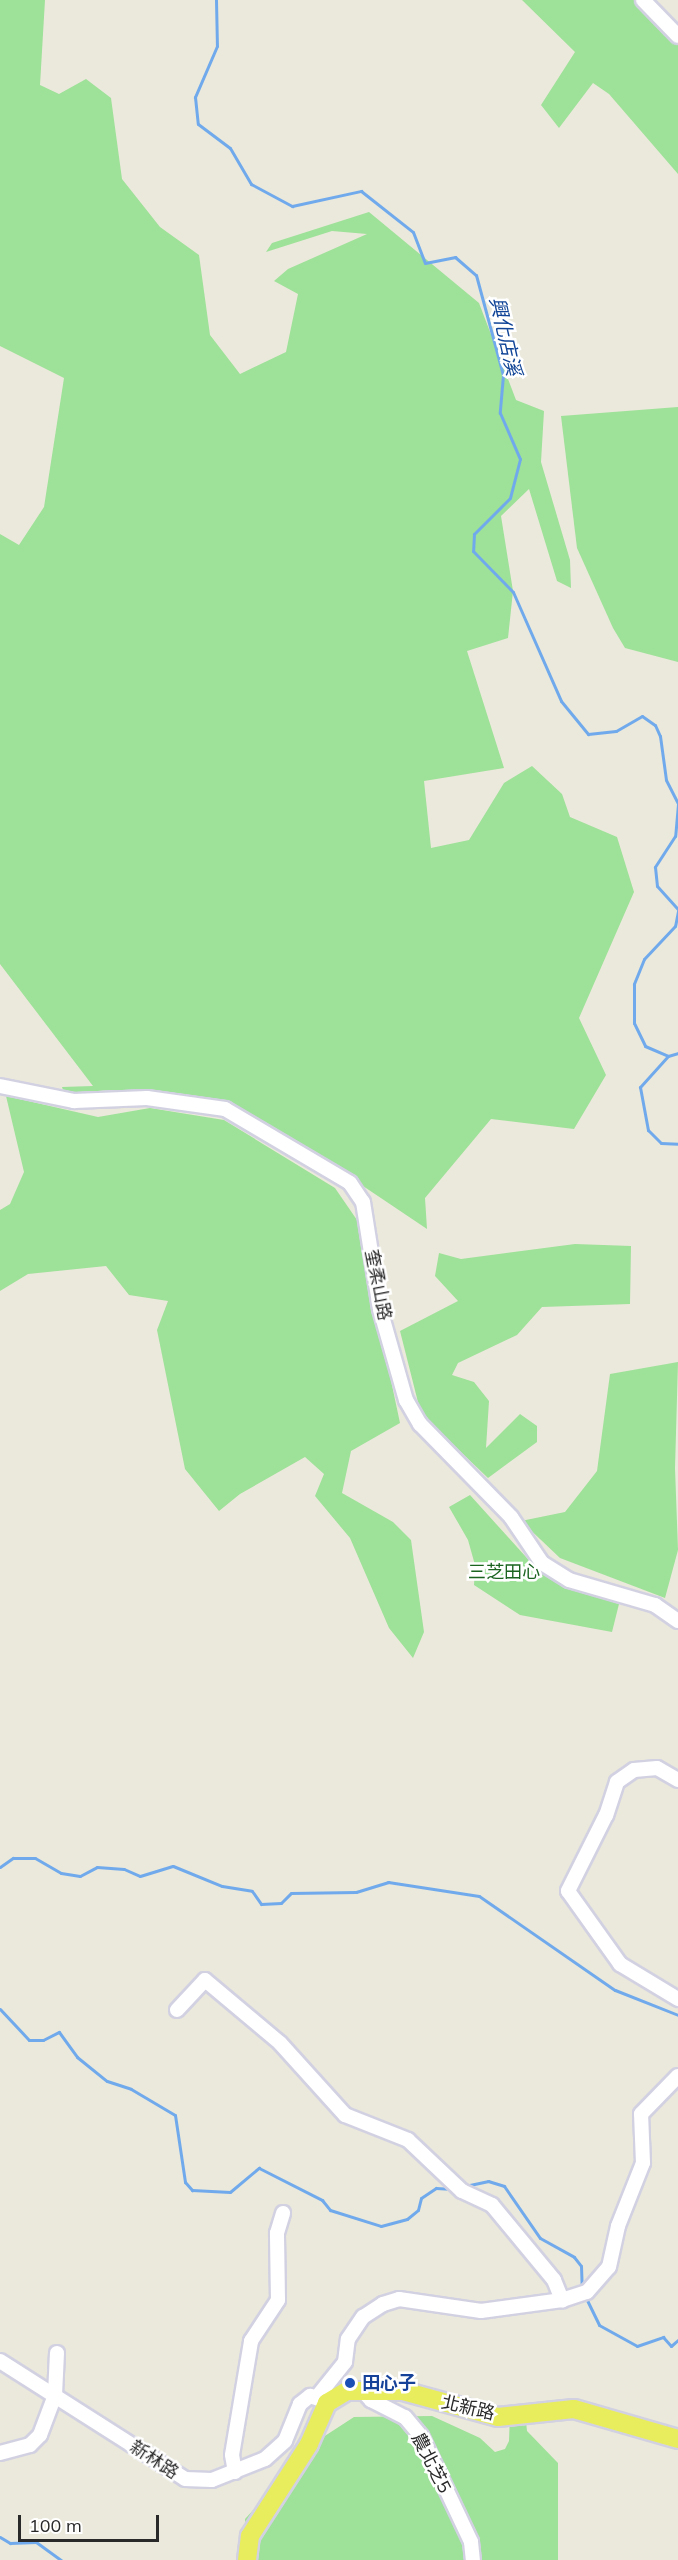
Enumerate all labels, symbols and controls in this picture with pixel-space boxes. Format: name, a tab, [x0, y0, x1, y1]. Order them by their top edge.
water label: 興化店溪	[485, 294, 527, 378]
street label: 奎柔山路	[361, 1248, 395, 1322]
park label: 三芝田心	[468, 1561, 540, 1583]
place label: 田心子	[362, 2372, 416, 2394]
marker: 田心子	[343, 2376, 357, 2390]
street label: 北新路	[439, 2391, 497, 2425]
street label: 農北芝5	[407, 2429, 455, 2497]
street label: 新林路	[125, 2436, 183, 2484]
scale bar	[21, 2503, 162, 2541]
text: 100 m	[29, 2514, 82, 2537]

